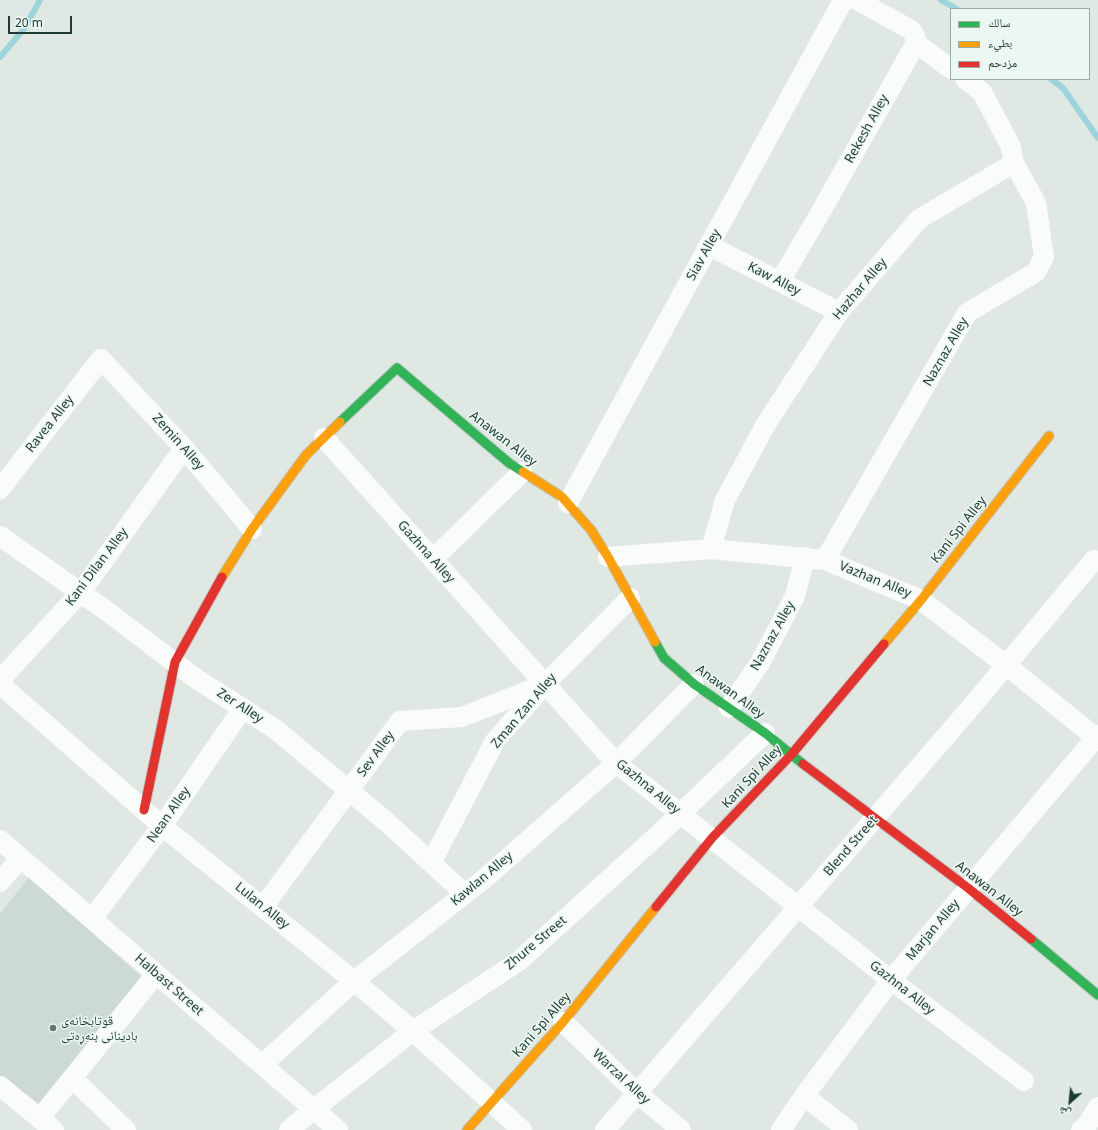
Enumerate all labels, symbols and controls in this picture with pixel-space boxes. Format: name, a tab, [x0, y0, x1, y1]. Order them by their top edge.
scale bar	[10, 8, 74, 34]
legend	[950, 8, 1090, 80]
text: 20 m	[15, 14, 43, 31]
text: سالك	[988, 14, 1010, 31]
text: بطيء	[988, 34, 1012, 51]
text: مزدحم	[988, 54, 1017, 71]
street label: Rekesh Alley	[842, 92, 892, 166]
street label: Siav Alley	[683, 227, 725, 283]
street label: Hazhar Alley	[830, 255, 890, 323]
street label: Kaw Alley	[745, 259, 803, 299]
street label: Naznaz Alley	[920, 315, 972, 389]
street label: Ravea Alley	[23, 392, 77, 456]
street label: Anawan Alley	[466, 408, 540, 470]
street label: Zemin Alley	[149, 411, 207, 473]
street label: Kani Spi Alley	[928, 493, 990, 567]
street label: Gazhna Alley	[394, 518, 458, 586]
street label: Kani Dilan Alley	[63, 525, 131, 609]
street label: Vazhan Alley	[837, 558, 913, 602]
street label: Naznaz Alley	[748, 599, 798, 673]
street label: Anawan Alley	[693, 662, 767, 722]
street label: Zman Zan Alley	[488, 670, 560, 752]
street label: Zer Alley	[214, 685, 266, 727]
street label: Sev Alley	[354, 728, 398, 780]
street label: Kani Spi Alley	[719, 742, 785, 812]
street label: Gazhna Alley	[613, 756, 683, 818]
street label: Nean Alley	[144, 784, 194, 846]
street label: Blend Street	[821, 813, 881, 879]
street label: Kawlan Alley	[448, 848, 516, 910]
street label: Anawan Alley	[952, 858, 1026, 920]
street label: Lulan Alley	[232, 879, 292, 933]
street label: Marjan Alley	[903, 896, 963, 964]
street label: Zhure Street	[502, 913, 570, 973]
street label: Halbast Street	[131, 951, 207, 1019]
street label: Gazhna Alley	[866, 958, 938, 1018]
street label: Kani Spi Alley	[510, 989, 574, 1061]
place label: قوتابخانەی بادینانی بنەڕەتی	[61, 1013, 138, 1044]
marker: قوتابخانەی بادینانی بنەڕەتی	[48, 1023, 58, 1033]
street label: Warzal Alley	[589, 1046, 653, 1108]
north arrow	[1050, 1082, 1090, 1122]
text: ش	[1056, 1104, 1073, 1122]

